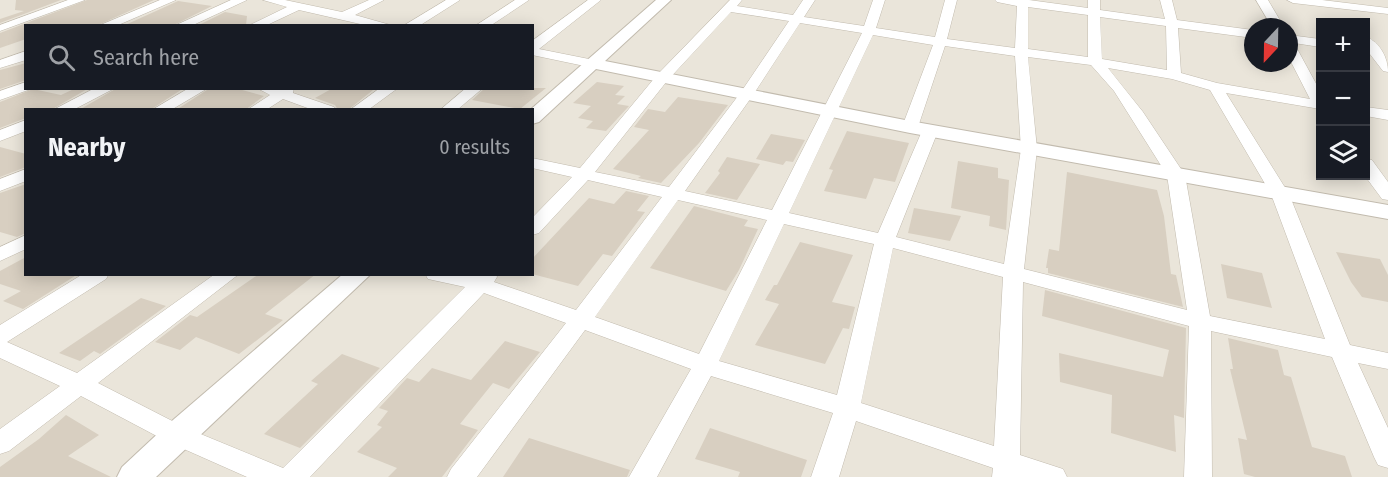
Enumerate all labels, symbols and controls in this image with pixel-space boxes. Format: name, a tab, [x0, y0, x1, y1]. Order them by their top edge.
north arrow	[1244, 18, 1298, 72]
map controls	[1316, 18, 1370, 180]
button: +	[1316, 18, 1370, 72]
search box	[24, 24, 534, 90]
icon: search	[45, 41, 78, 74]
text: Search here	[93, 44, 199, 71]
button: −	[1316, 72, 1370, 126]
button: layers	[1316, 126, 1370, 180]
text: Nearby	[48, 132, 125, 163]
text: 0 results	[439, 135, 510, 159]

